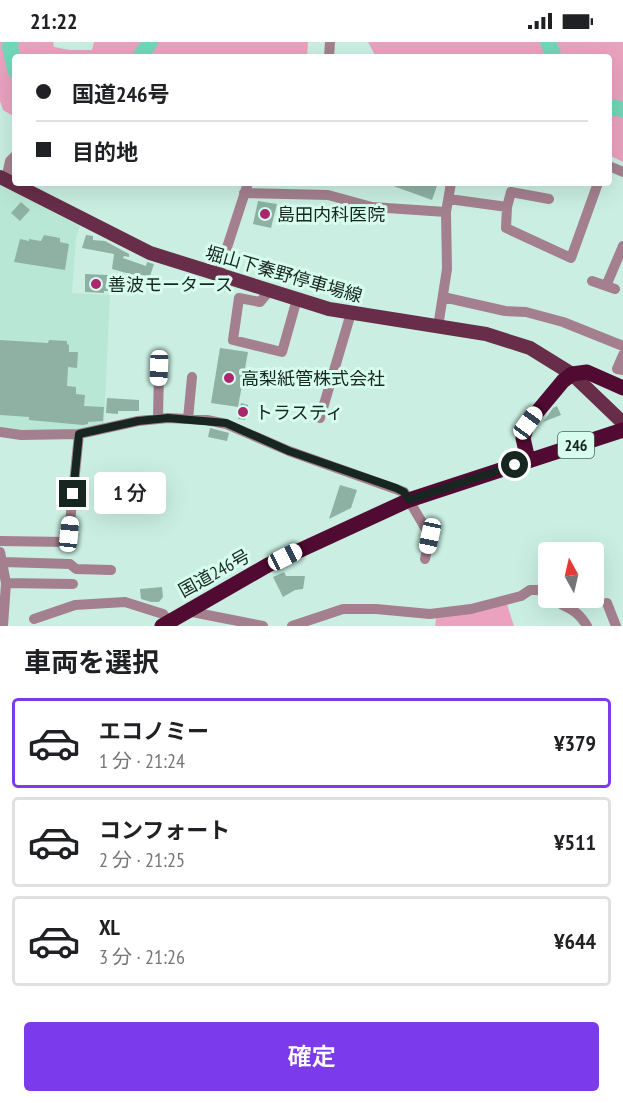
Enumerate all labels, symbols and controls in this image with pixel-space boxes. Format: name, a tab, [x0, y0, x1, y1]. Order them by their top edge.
text: 21:22	[30, 7, 78, 35]
text: 国道246号	[72, 80, 170, 108]
text: 目的地	[72, 138, 138, 166]
place label: 島田内科医院	[277, 203, 385, 226]
marker: 島田内科医院	[258, 207, 272, 221]
street label: 堀山下秦野停車場線	[203, 241, 365, 307]
place label: 善波モータース	[108, 273, 233, 296]
marker: 善波モータース	[89, 277, 103, 291]
car	[149, 350, 169, 386]
place label: 高梨紙管株式会社	[241, 367, 385, 390]
marker: 高梨紙管株式会社	[222, 371, 236, 385]
place label: トラスティ	[255, 401, 344, 424]
car	[510, 403, 546, 443]
marker: トラスティ	[236, 405, 250, 419]
road number: 246	[558, 432, 594, 458]
route start	[501, 451, 528, 478]
callout: 1 分	[94, 473, 166, 515]
route end	[59, 480, 86, 507]
text: 1 分	[113, 480, 147, 506]
car	[58, 515, 80, 553]
car	[417, 517, 443, 555]
car	[265, 541, 305, 573]
north arrow	[538, 542, 604, 608]
map controls	[538, 542, 604, 608]
street label: 国道246号	[174, 544, 254, 602]
text: 車両を選択	[24, 645, 159, 679]
icon: car	[27, 716, 81, 770]
text: エコノミー	[99, 717, 209, 745]
text: ¥379	[554, 729, 596, 757]
text: 1 分 · 21:24	[99, 748, 185, 774]
icon: car	[27, 815, 81, 869]
text: コンフォート	[99, 816, 230, 844]
text: ¥511	[554, 828, 596, 856]
text: 2 分 · 21:25	[99, 847, 185, 873]
text: XL	[99, 913, 120, 941]
icon: car	[27, 914, 81, 968]
text: ¥644	[554, 927, 596, 955]
text: 3 分 · 21:26	[99, 944, 185, 970]
button: 確定	[24, 1022, 599, 1091]

